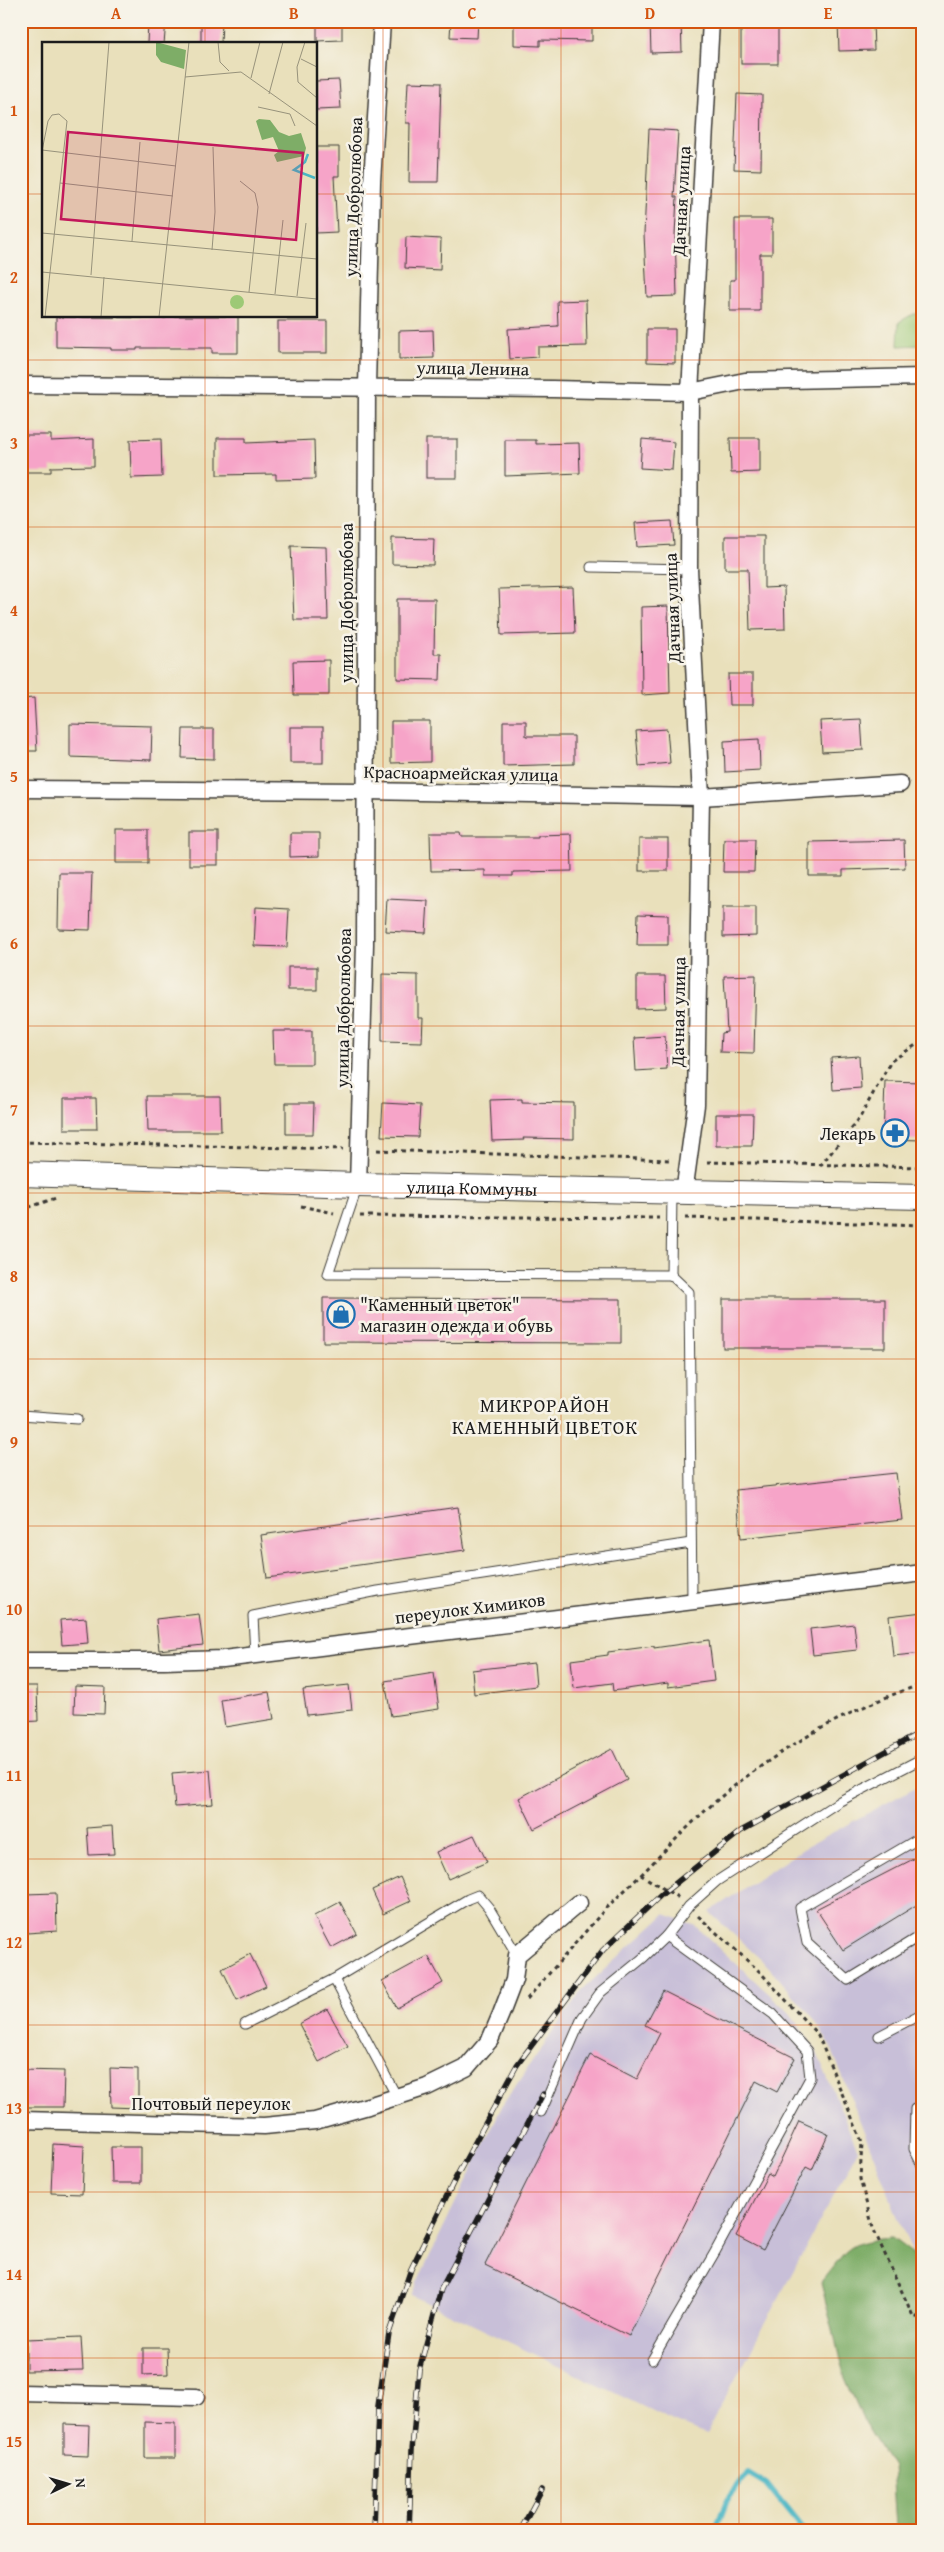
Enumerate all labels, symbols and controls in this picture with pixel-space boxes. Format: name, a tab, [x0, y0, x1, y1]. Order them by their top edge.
text: A	[111, 1, 122, 25]
text: B	[289, 1, 299, 25]
text: C	[467, 1, 477, 25]
text: D	[645, 1, 655, 25]
text: E	[824, 1, 833, 25]
inset map	[42, 42, 318, 318]
text: 1	[10, 98, 18, 122]
street label: улица Добролюбова	[337, 116, 369, 278]
street label: Дачная улица	[665, 145, 697, 258]
text: 2	[10, 265, 18, 289]
street label: улица Ленина	[415, 354, 530, 382]
text: 3	[10, 431, 18, 455]
street label: улица Добролюбова	[333, 523, 360, 684]
street label: Дачная улица	[657, 552, 687, 665]
text: 4	[10, 598, 18, 622]
street label: Красноармейская улица	[363, 758, 559, 788]
text: 5	[10, 764, 18, 788]
street label: улица Добролюбова	[328, 927, 358, 1089]
text: 6	[10, 931, 18, 955]
street label: Дачная улица	[664, 956, 692, 1068]
text: 7	[10, 1097, 18, 1121]
pharmacy icon: Лекарь	[880, 1118, 910, 1148]
place label: Лекарь	[820, 1120, 876, 1147]
street label: улица Коммуны	[405, 1173, 538, 1202]
text: 8	[10, 1264, 18, 1288]
place label: "Каменный цветок" магазин одежда и обувь	[360, 1291, 553, 1339]
shop icon: "Каменный цветок" магазин одежда и обувь	[326, 1299, 356, 1329]
district label: МИКРОРАЙОН КАМЕННЫЙ ЦВЕТОК	[452, 1391, 638, 1441]
text: 9	[10, 1430, 18, 1454]
street label: переулок Химиков	[393, 1585, 547, 1631]
text: 10	[6, 1597, 22, 1621]
text: 11	[6, 1763, 22, 1787]
text: 12	[6, 1930, 22, 1954]
street label: Почтовый переулок	[132, 2090, 291, 2117]
text: 13	[6, 2096, 22, 2120]
text: 14	[6, 2262, 22, 2286]
text: 15	[6, 2429, 22, 2453]
north arrow	[42, 2460, 92, 2510]
text: N	[71, 2477, 91, 2489]

